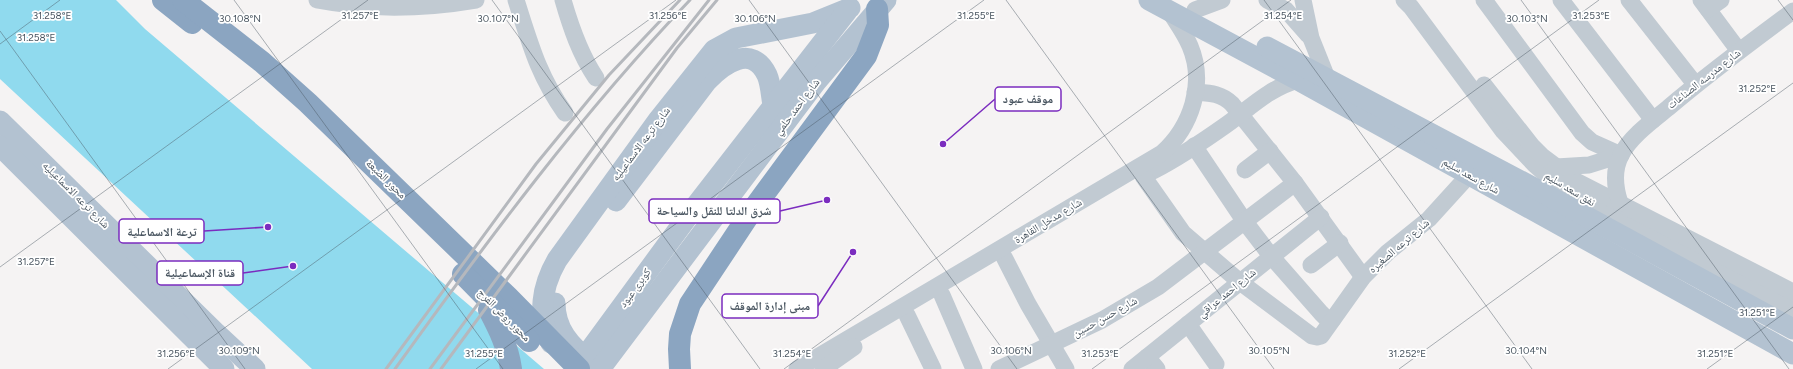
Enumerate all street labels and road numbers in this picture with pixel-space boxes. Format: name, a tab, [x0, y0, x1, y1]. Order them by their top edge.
street label: شارع مدرسه الصناعات	[1665, 46, 1743, 112]
street label: شارع احمد حلمي	[771, 76, 824, 139]
street label: شارع ترعه الاسماعيليه	[609, 104, 673, 184]
street label: شارع سعد سليم	[1440, 155, 1502, 198]
street label: محور الضبعة	[363, 157, 409, 201]
street label: شارع ترعه الاسماعيليه	[40, 159, 112, 231]
street label: نفق سعد سليم	[1542, 169, 1598, 210]
street label: شارع مدخل القاهرة	[1012, 196, 1084, 246]
street label: شارع ترعه الصغيره	[1366, 216, 1432, 276]
street label: كوبرى عبود	[616, 266, 654, 310]
street label: شارع احمد عراقي	[1196, 266, 1260, 322]
street label: محور روض الفرج	[475, 286, 533, 344]
street label: شارع حسن حسين	[1070, 294, 1140, 340]

